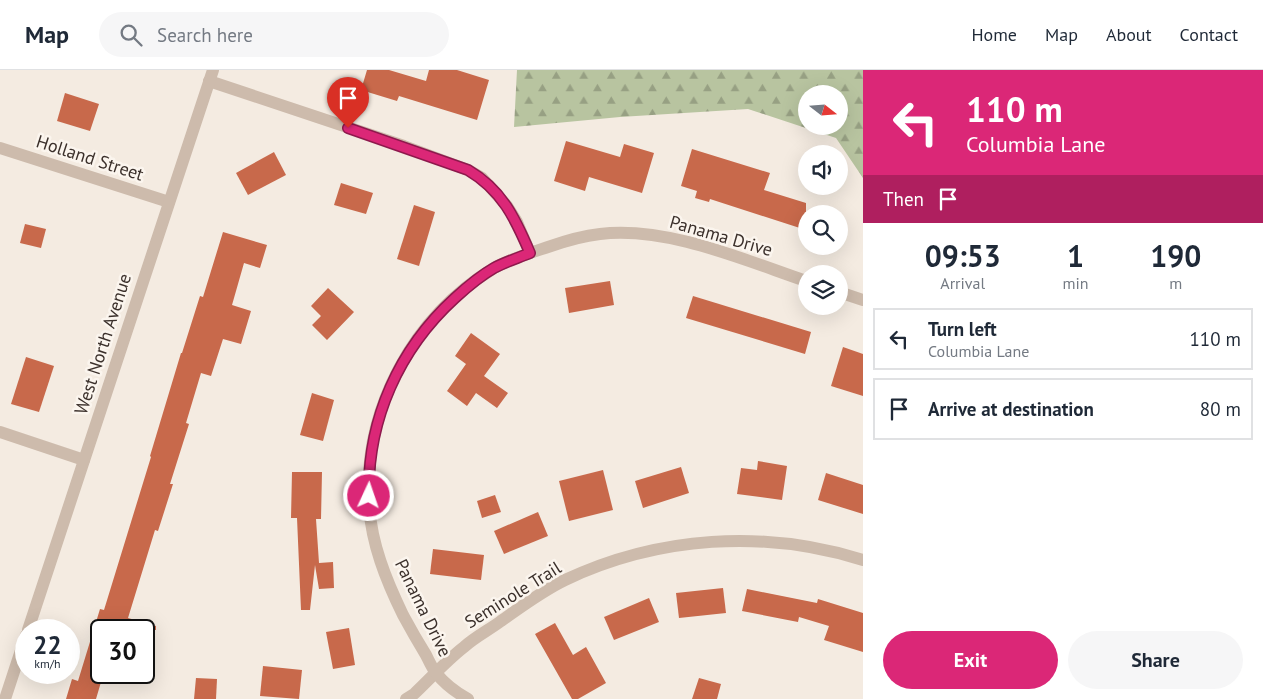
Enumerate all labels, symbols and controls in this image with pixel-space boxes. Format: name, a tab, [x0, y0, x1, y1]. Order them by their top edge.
search box	[99, 12, 449, 57]
text: Map	[25, 19, 69, 50]
icon: search	[117, 21, 145, 49]
text: Search here	[157, 23, 253, 47]
text: Home	[971, 23, 1017, 46]
text: Map	[1045, 23, 1078, 46]
text: About	[1106, 23, 1152, 46]
text: Contact	[1180, 23, 1238, 46]
pin	[327, 77, 369, 128]
icon: arrive	[334, 84, 362, 112]
north arrow	[798, 85, 848, 135]
map controls	[798, 85, 848, 315]
text: 110 m	[966, 86, 1063, 132]
icon: left	[883, 90, 948, 155]
street label: Holland Street	[34, 129, 147, 186]
text: Columbia Lane	[966, 130, 1105, 158]
button: sound	[798, 145, 848, 195]
icon: arrive	[934, 185, 962, 213]
text: Then	[883, 187, 924, 211]
button: search	[798, 205, 848, 255]
street label: Panama Drive	[667, 210, 775, 261]
text: 09:53	[925, 236, 1001, 275]
text: 1	[1067, 236, 1084, 275]
text: 190	[1150, 236, 1201, 275]
button: layers	[798, 265, 848, 315]
street label: West North Avenue	[69, 271, 136, 417]
text: Arrival	[940, 273, 985, 293]
text: min	[1063, 273, 1089, 293]
text: m	[1169, 273, 1182, 293]
text: Turn left	[928, 317, 997, 341]
icon: left	[885, 325, 913, 353]
text: 110 m	[1189, 327, 1241, 351]
text: Columbia Lane	[928, 341, 1029, 361]
icon: arrive	[885, 395, 913, 423]
text: Arrive at destination	[928, 397, 1094, 421]
text: 80 m	[1200, 397, 1241, 421]
position arrow	[342, 469, 394, 521]
street label: Panama Drive	[390, 555, 457, 660]
street label: Seminole Trail	[460, 555, 566, 633]
speed limit sign: 30	[90, 619, 155, 684]
text: 22	[33, 629, 62, 661]
button: Exit	[883, 631, 1058, 689]
button: Share	[1068, 631, 1243, 689]
text: km/h	[34, 656, 61, 671]

